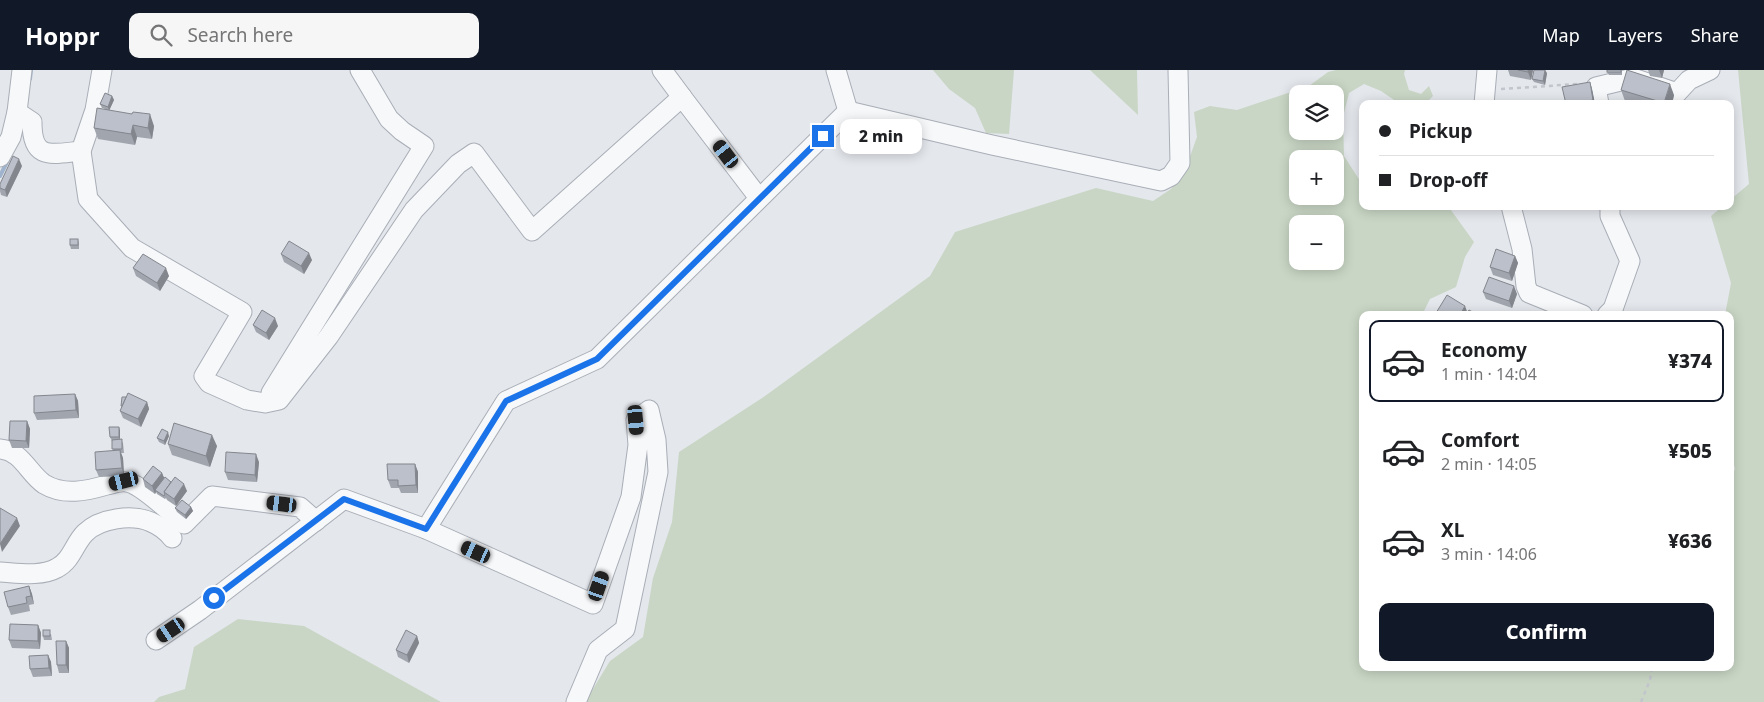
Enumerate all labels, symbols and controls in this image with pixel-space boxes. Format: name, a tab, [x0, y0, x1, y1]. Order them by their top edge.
search box	[129, 13, 479, 58]
text: Hoppr	[25, 19, 99, 52]
icon: search	[147, 21, 175, 49]
text: Search here	[187, 22, 293, 48]
text: Map	[1542, 23, 1580, 47]
text: Layers	[1608, 23, 1663, 47]
text: Share	[1691, 23, 1739, 47]
map controls	[1289, 85, 1344, 270]
button: layers	[1289, 85, 1344, 140]
callout: 2 min	[840, 118, 923, 154]
text: Pickup	[1409, 118, 1472, 144]
route end	[812, 125, 834, 147]
text: 2 min	[859, 125, 903, 147]
car	[710, 138, 741, 170]
button: +	[1289, 150, 1344, 205]
text: Drop-off	[1409, 167, 1488, 193]
button: −	[1289, 215, 1344, 270]
text: Economy	[1441, 337, 1527, 363]
icon: car	[1381, 339, 1426, 384]
text: ¥374	[1668, 348, 1712, 374]
text: 1 min · 14:04	[1441, 363, 1537, 385]
car	[627, 404, 644, 436]
text: Comfort	[1441, 427, 1520, 453]
icon: car	[1381, 429, 1426, 474]
text: ¥505	[1668, 438, 1712, 464]
text: 2 min · 14:05	[1441, 453, 1537, 475]
car	[107, 470, 140, 492]
car	[266, 495, 297, 513]
text: XL	[1441, 517, 1464, 543]
icon: car	[1381, 519, 1426, 564]
text: ¥636	[1668, 528, 1712, 554]
car	[459, 539, 492, 565]
text: 3 min · 14:06	[1441, 543, 1537, 565]
car	[587, 569, 610, 603]
route start	[203, 587, 225, 609]
button: Confirm	[1379, 603, 1714, 661]
car	[154, 615, 187, 645]

